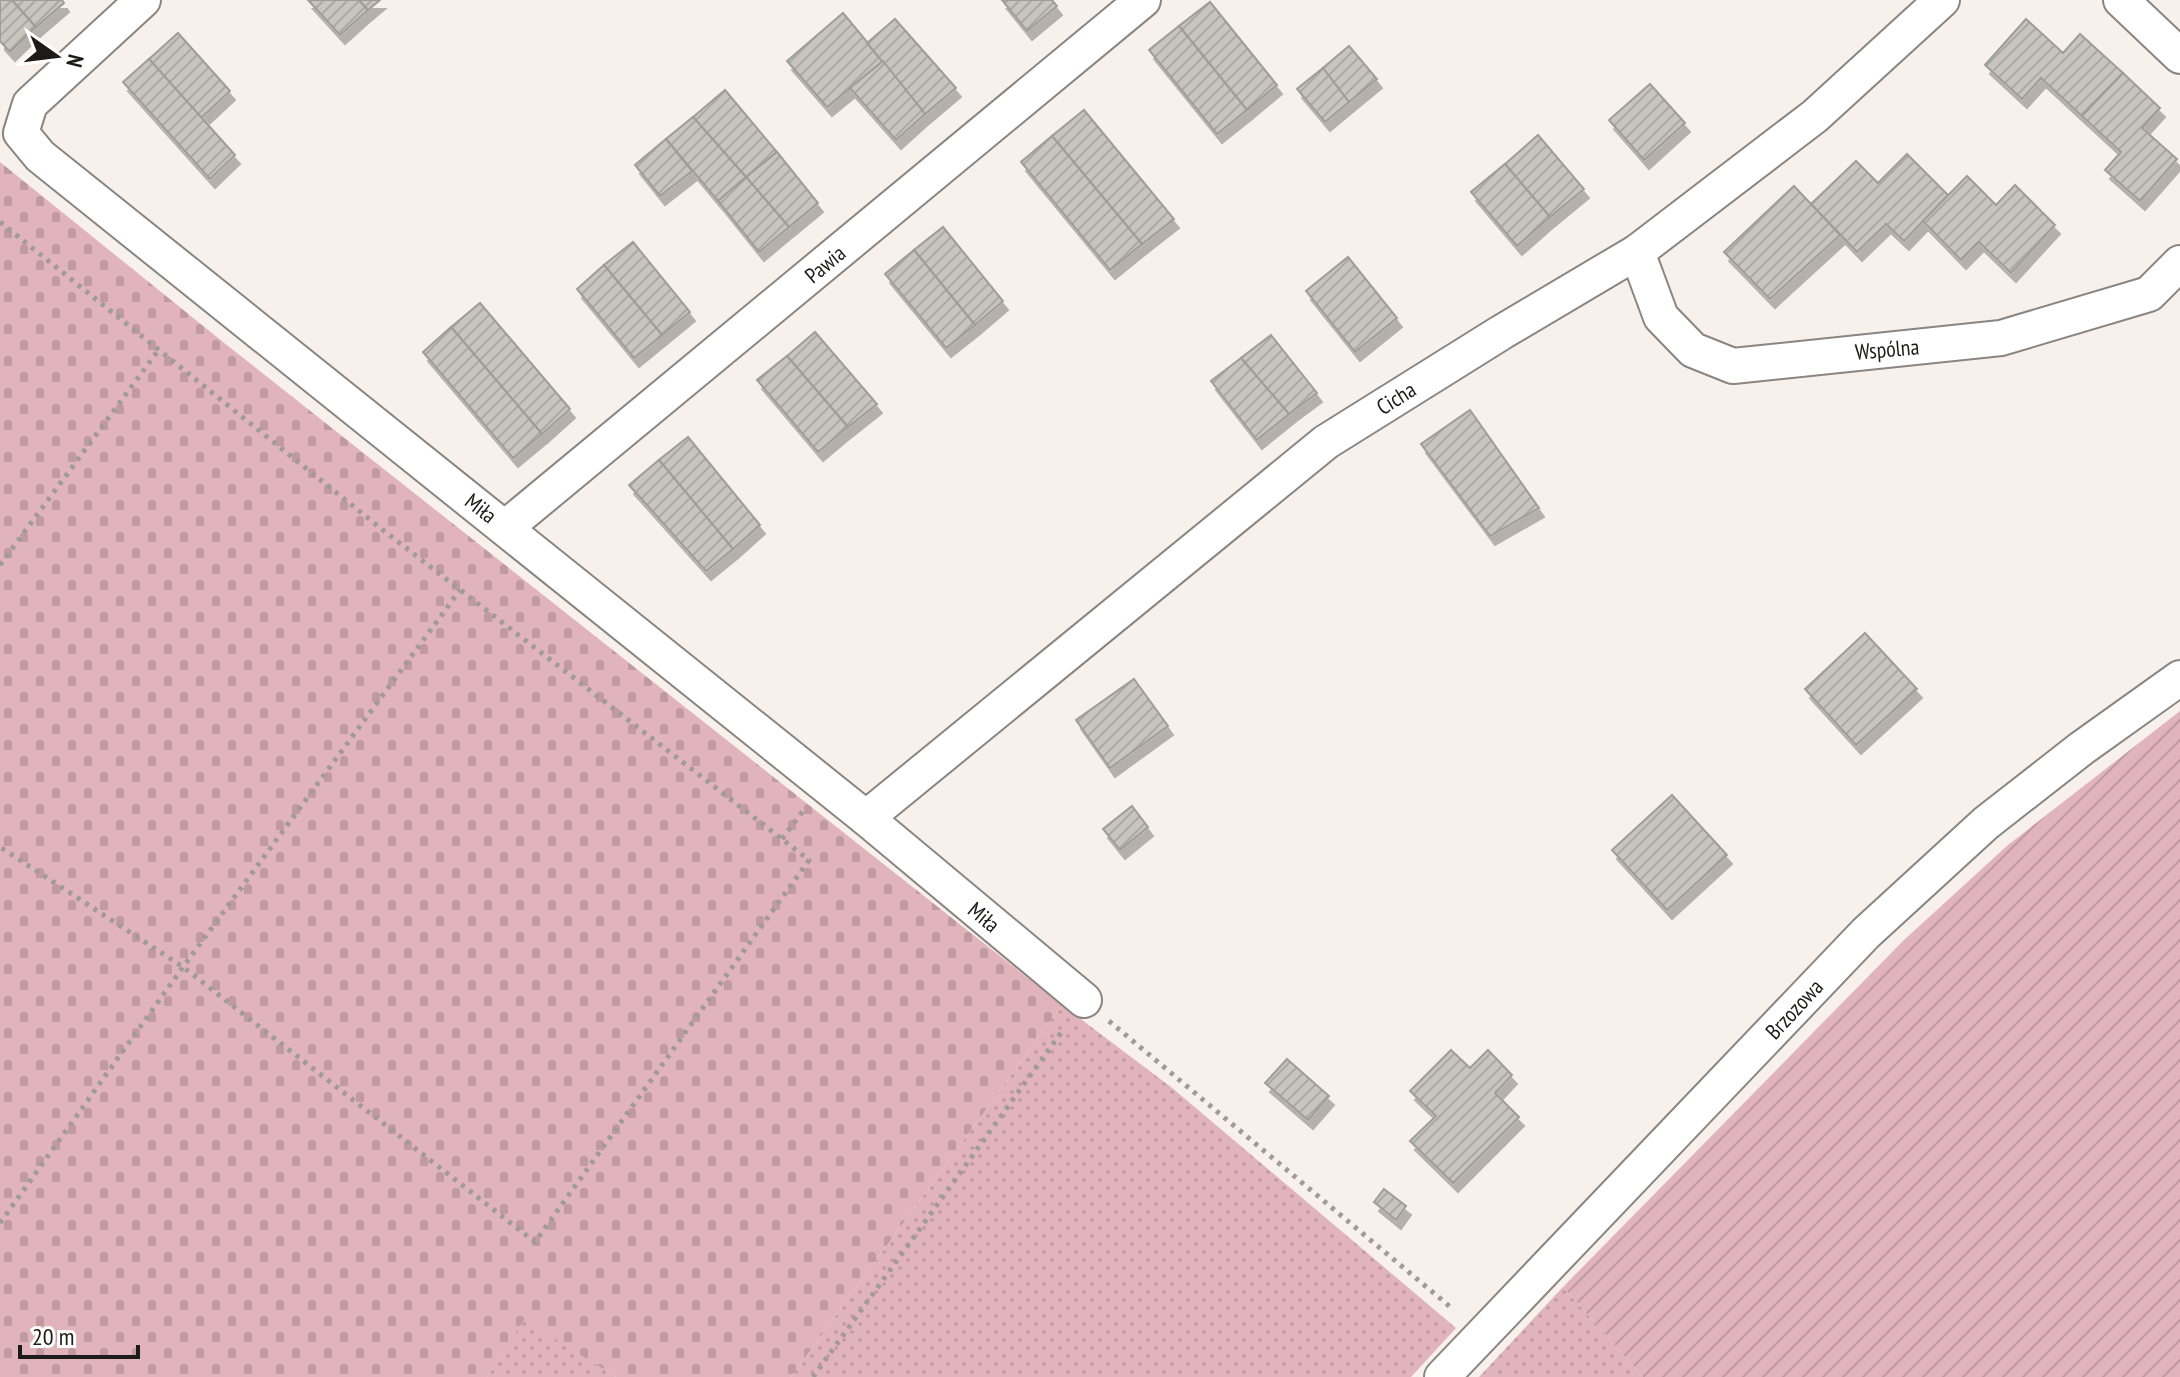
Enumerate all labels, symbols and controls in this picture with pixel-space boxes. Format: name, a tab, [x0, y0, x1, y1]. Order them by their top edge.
north arrow	[16, 16, 96, 96]
text: N	[60, 52, 90, 70]
street label: Pawia	[799, 239, 851, 289]
street label: Wspólna	[1854, 332, 1920, 366]
street label: Cicha	[1371, 375, 1421, 421]
street label: Miła	[459, 487, 503, 529]
street label: Miła	[962, 896, 1006, 938]
street label: Brzozowa	[1759, 973, 1829, 1045]
scale bar	[20, 1309, 138, 1359]
text: 20 m	[32, 1321, 74, 1352]

